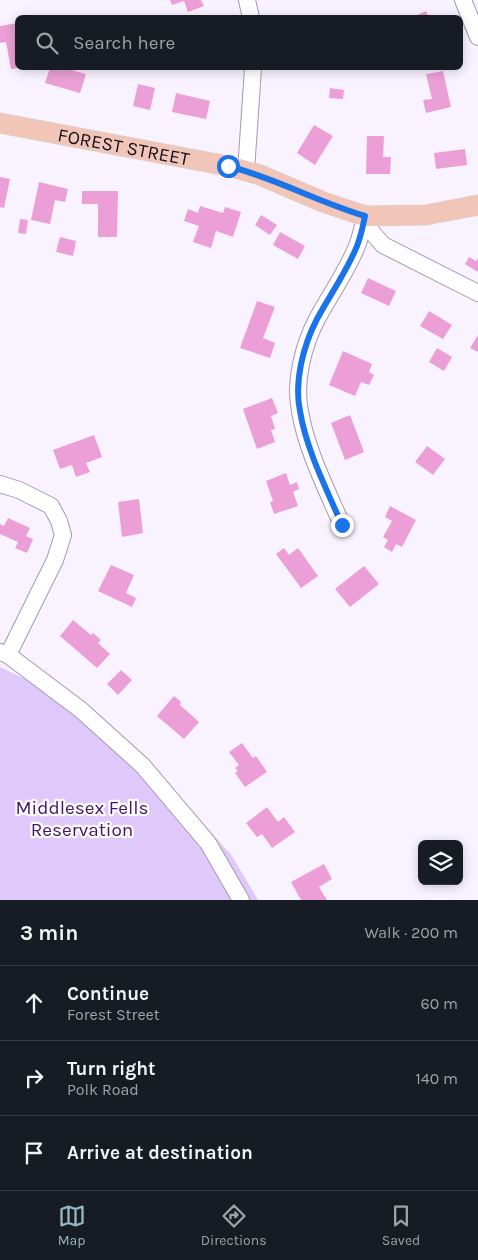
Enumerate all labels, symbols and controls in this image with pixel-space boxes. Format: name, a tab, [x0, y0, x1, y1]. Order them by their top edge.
search box	[15, 15, 463, 70]
icon: search	[33, 29, 61, 57]
text: Search here	[73, 32, 175, 54]
street label: FOREST STREET	[56, 124, 192, 171]
route start	[217, 155, 240, 178]
route end	[331, 514, 354, 537]
park label: Middlesex Fells Reservation	[15, 797, 149, 841]
map controls	[418, 840, 463, 885]
button: layers	[418, 840, 463, 885]
text: 3 min	[20, 921, 78, 945]
text: Walk · 200 m	[364, 923, 458, 942]
text: Continue	[67, 983, 149, 1005]
icon: ahead	[20, 989, 48, 1017]
text: 60 m	[421, 994, 458, 1013]
text: Forest Street	[67, 1005, 160, 1024]
text: Turn right	[67, 1058, 156, 1080]
icon: right	[20, 1064, 48, 1092]
text: 140 m	[416, 1069, 458, 1088]
text: Polk Road	[67, 1080, 139, 1099]
icon: arrive	[20, 1139, 48, 1167]
text: Arrive at destination	[67, 1142, 253, 1164]
tab: Map	[58, 1202, 86, 1249]
tab: Directions	[201, 1202, 267, 1249]
tab: Saved	[382, 1202, 420, 1249]

